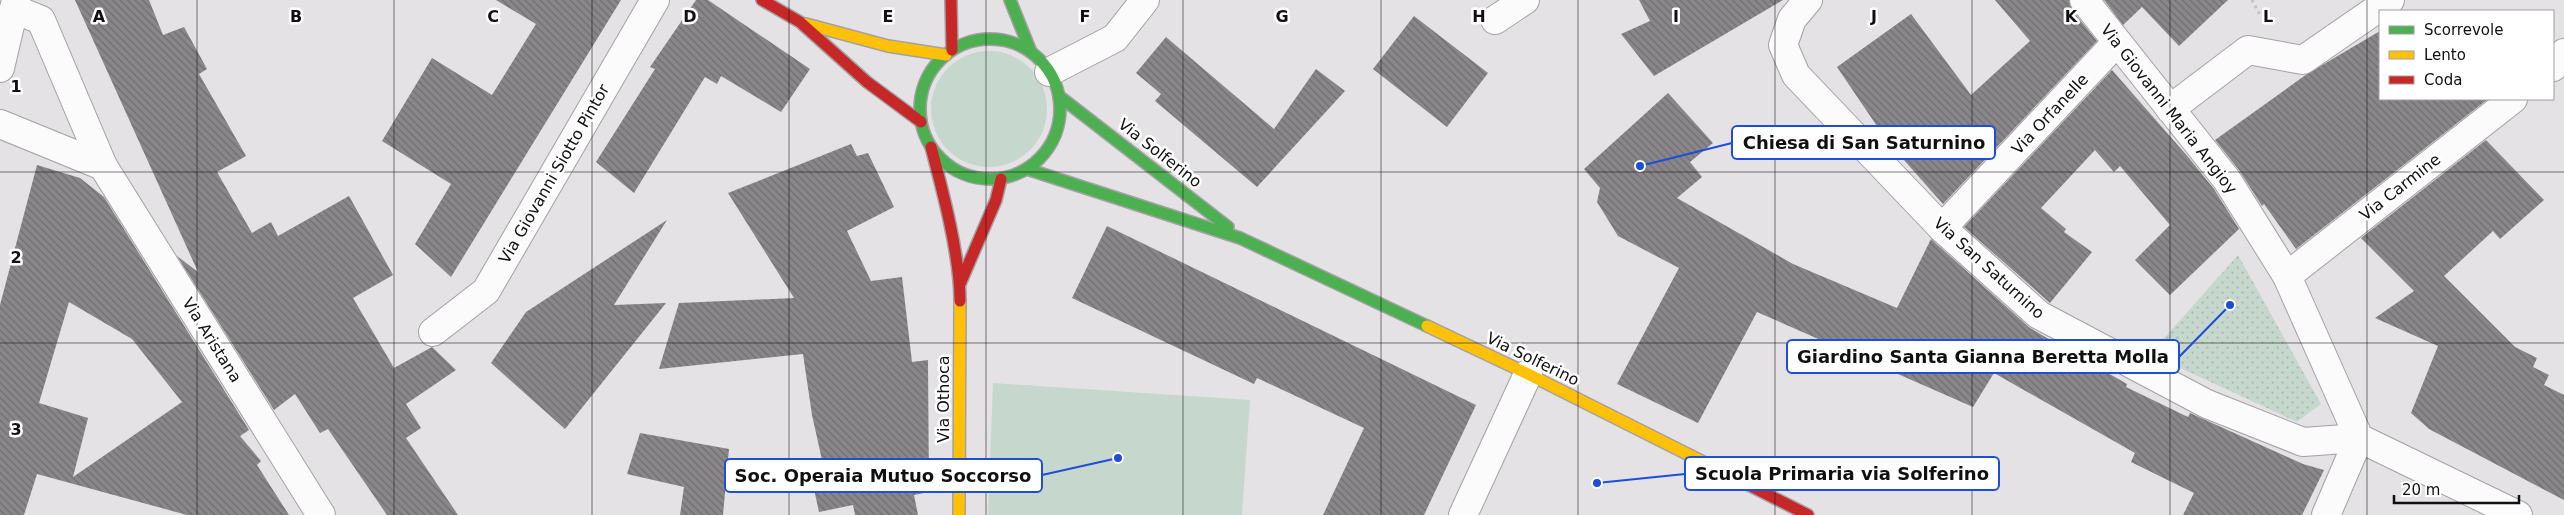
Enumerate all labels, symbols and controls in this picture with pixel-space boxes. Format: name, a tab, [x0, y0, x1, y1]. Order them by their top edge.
text: A	[93, 7, 106, 26]
text: B	[290, 7, 302, 26]
text: C	[487, 7, 499, 26]
text: D	[683, 7, 697, 26]
text: E	[883, 7, 893, 26]
text: F	[1080, 7, 1090, 26]
text: G	[1275, 7, 1289, 26]
text: H	[1472, 7, 1486, 26]
text: I	[1673, 7, 1679, 26]
text: J	[1870, 7, 1877, 26]
text: K	[2065, 7, 2078, 26]
text: L	[2263, 7, 2273, 26]
legend	[2379, 10, 2554, 100]
street label: Via Giovanni Maria Angioy	[2097, 20, 2241, 198]
text: Scorrevole	[2424, 21, 2503, 39]
text: Lento	[2424, 46, 2466, 64]
street label: Via Orfanelle	[2008, 70, 2092, 158]
text: Coda	[2424, 71, 2462, 89]
text: 1	[10, 77, 22, 96]
street label: Via Giovanni Siotto Pintor	[495, 81, 613, 267]
street label: Via Solferino	[1114, 114, 1206, 192]
callout: Chiesa di San Saturnino	[1732, 126, 1995, 159]
text: Chiesa di San Saturnino	[1743, 132, 1985, 153]
street label: Via Carmine	[2356, 150, 2444, 224]
street label: Via San Saturnino	[1930, 213, 2048, 323]
text: 2	[10, 248, 22, 267]
street label: Via Aristana	[178, 294, 246, 386]
street label: Via Solferino	[1484, 328, 1582, 390]
callout: Giardino Santa Gianna Beretta Molla	[1787, 340, 2179, 373]
text: Giardino Santa Gianna Beretta Molla	[1797, 346, 2169, 367]
street label: Via Othoca	[934, 355, 953, 443]
text: 3	[10, 420, 22, 439]
callout: Scuola Primaria via Solferino	[1685, 457, 1999, 490]
callout: Soc. Operaia Mutuo Soccorso	[725, 459, 1042, 492]
text: Scuola Primaria via Solferino	[1695, 463, 1989, 484]
text: Soc. Operaia Mutuo Soccorso	[735, 465, 1031, 486]
scale bar	[2394, 472, 2519, 504]
text: 20 m	[2402, 481, 2440, 499]

